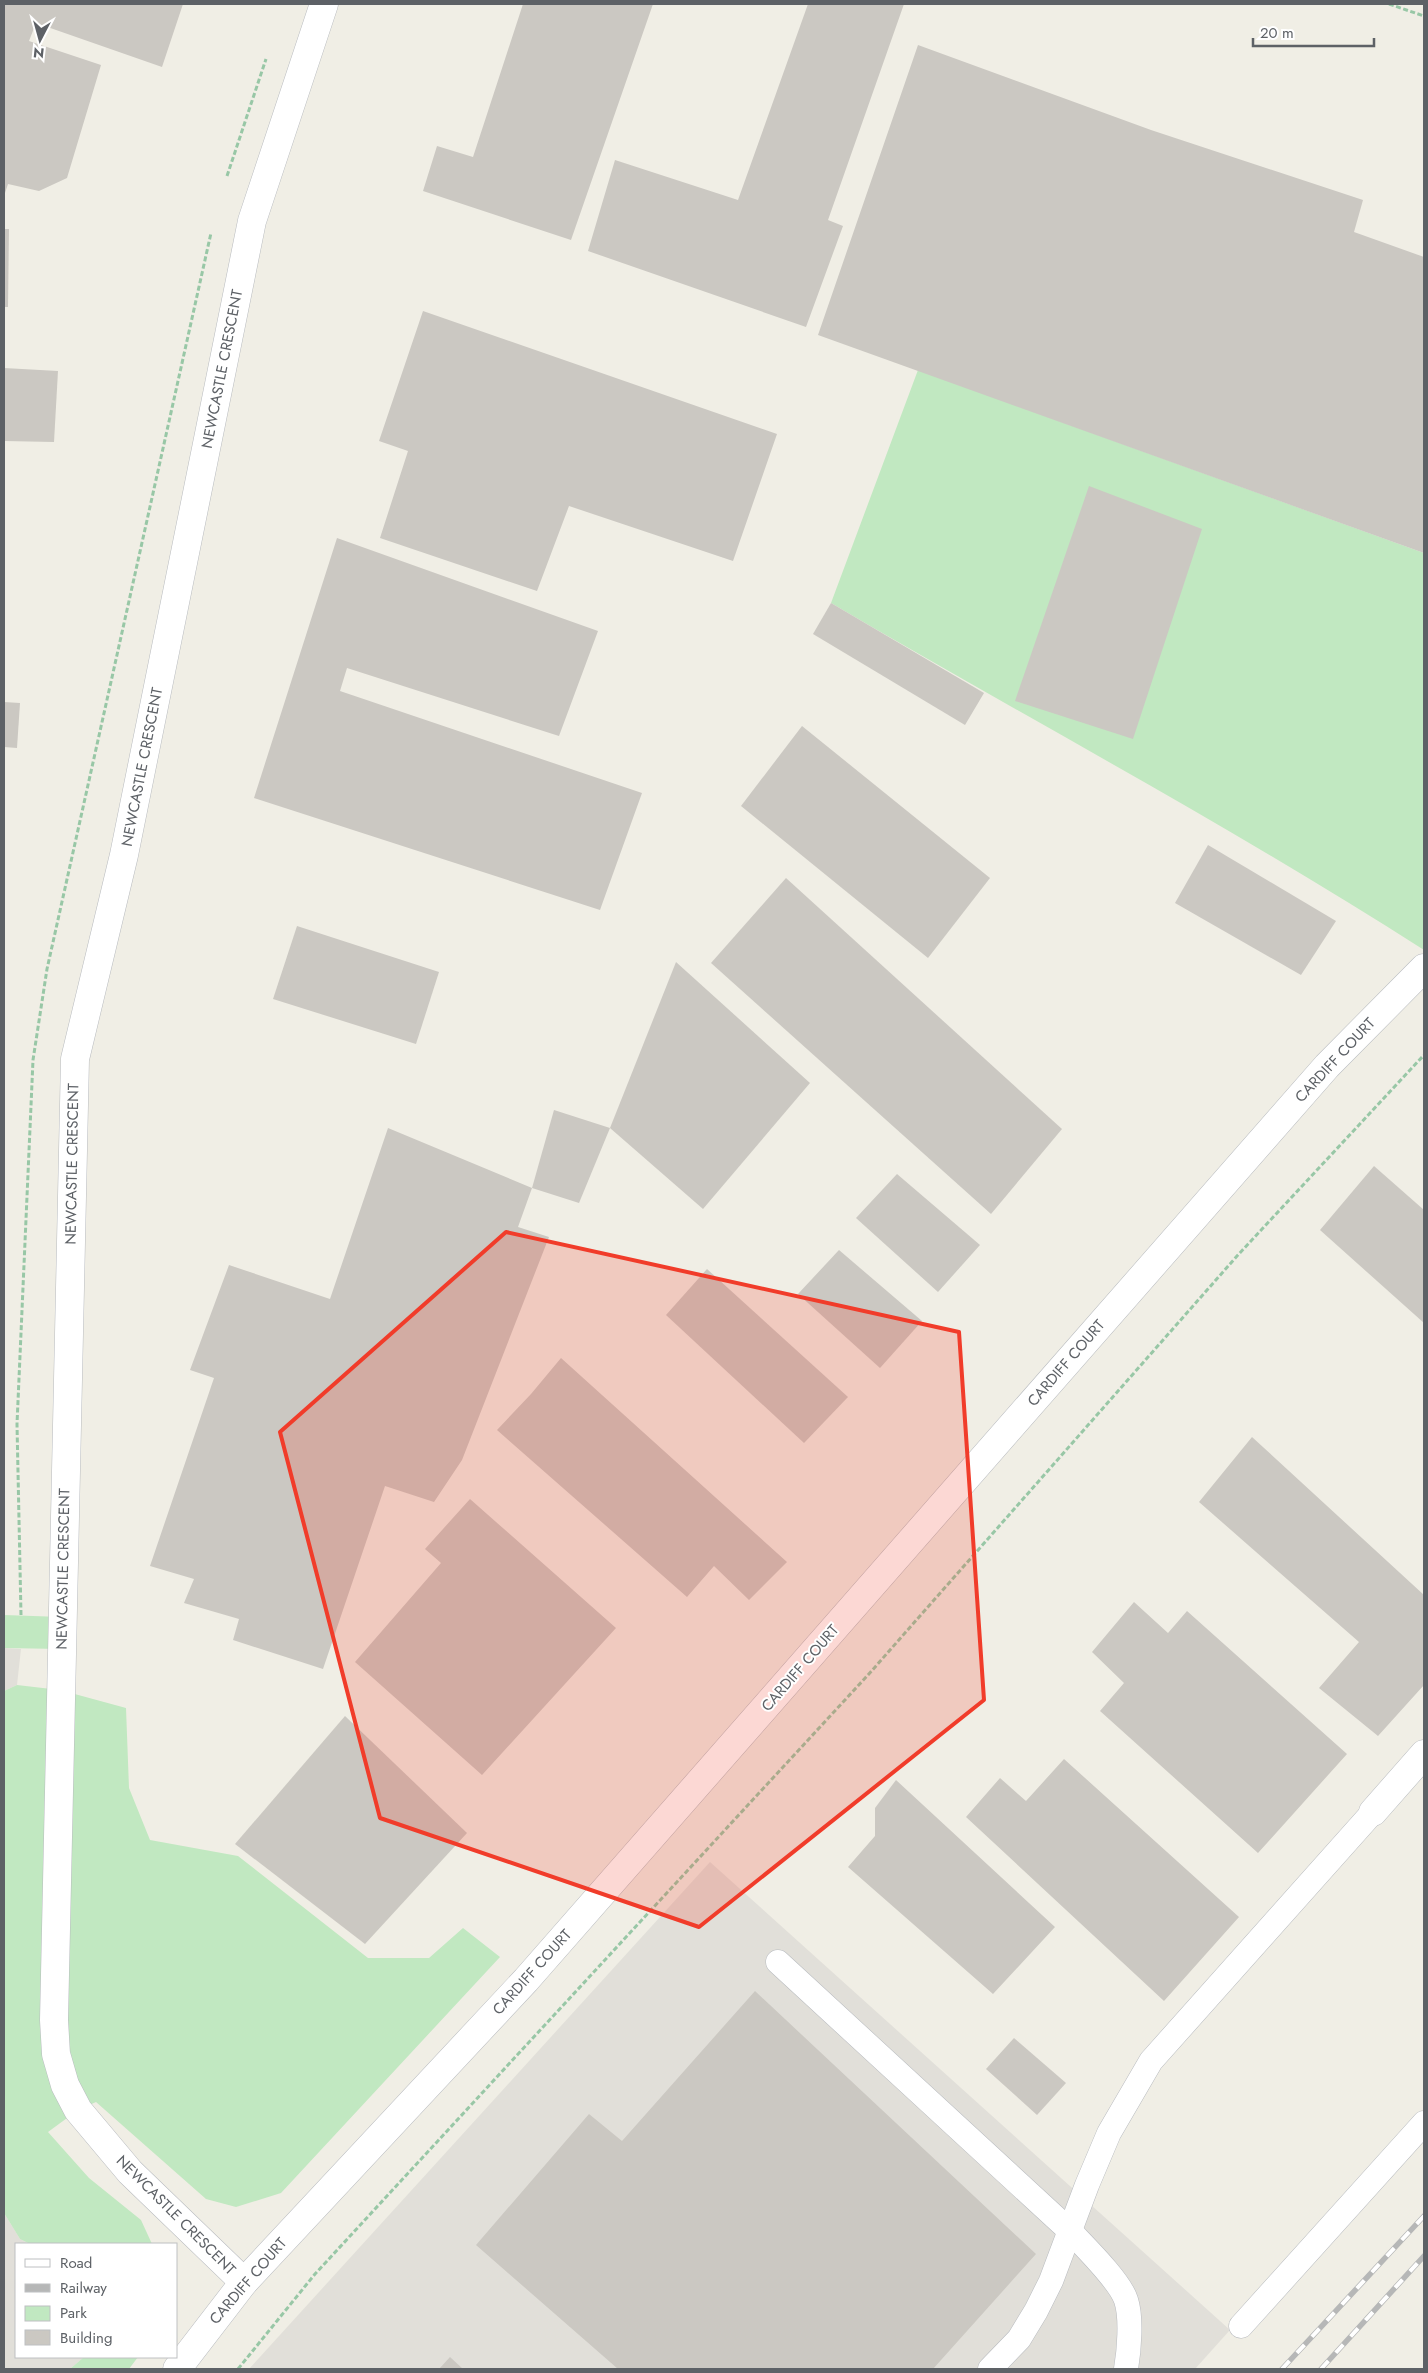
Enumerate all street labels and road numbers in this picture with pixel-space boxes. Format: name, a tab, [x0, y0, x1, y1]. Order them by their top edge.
street label: NEWCASTLE CRESCENT	[196, 288, 248, 450]
street label: NEWCASTLE CRESCENT	[116, 686, 168, 848]
street label: CARDIFF COURT	[1290, 1013, 1380, 1107]
street label: NEWCASTLE CRESCENT	[60, 1083, 84, 1245]
street label: CARDIFF COURT	[1022, 1315, 1110, 1411]
street label: NEWCASTLE CRESCENT	[51, 1488, 75, 1650]
street label: CARDIFF COURT	[756, 1620, 844, 1716]
street label: CARDIFF COURT	[487, 1924, 577, 2020]
street label: NEWCASTLE CRESCENT	[111, 2150, 241, 2280]
street label: CARDIFF COURT	[204, 2233, 292, 2329]

